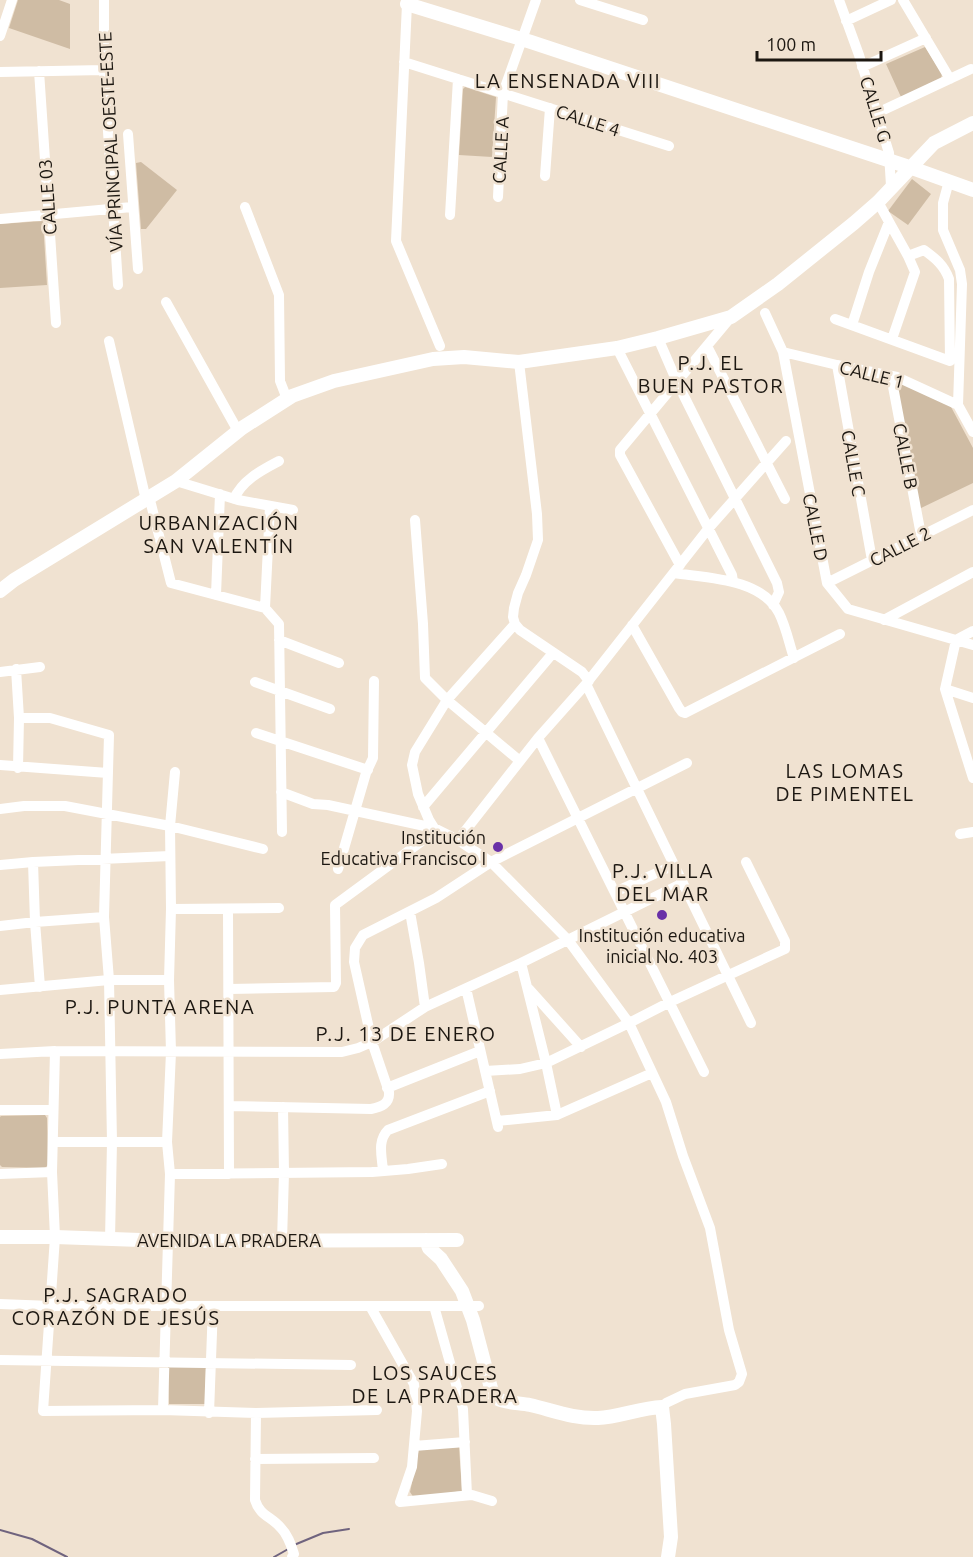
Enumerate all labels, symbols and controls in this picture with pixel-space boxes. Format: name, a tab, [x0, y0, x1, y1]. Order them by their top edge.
scale bar	[757, 24, 882, 62]
street label: VÍA PRINCIPAL OESTE-ESTE	[93, 31, 126, 253]
text: 100 m	[766, 34, 816, 54]
district label: LA ENSENADA VIII	[475, 69, 661, 92]
street label: CALLE G	[857, 74, 895, 144]
street label: CALLE 4	[554, 100, 622, 140]
street label: CALLE A	[488, 116, 512, 184]
street label: CALLE 03	[34, 158, 60, 236]
district label: P.J. EL BUEN PASTOR	[638, 351, 784, 397]
street label: CALLE 1	[838, 356, 906, 392]
street label: CALLE B	[890, 421, 922, 491]
street label: CALLE C	[838, 428, 870, 498]
street label: CALLE D	[800, 492, 832, 562]
district label: URBANIZACIÓN SAN VALENTÍN	[139, 511, 299, 557]
street label: CALLE 2	[866, 522, 934, 570]
district label: LAS LOMAS DE PIMENTEL	[776, 759, 914, 805]
place label: Institución Educativa Francisco I	[321, 827, 486, 868]
marker: Institución Educativa Francisco I	[491, 840, 505, 854]
district label: P.J. VILLA DEL MAR	[612, 859, 714, 905]
marker: Institución educativa inicial No. 403	[655, 908, 669, 922]
place label: Institución educativa inicial No. 403	[579, 925, 745, 966]
district label: P.J. PUNTA ARENA	[65, 995, 255, 1018]
district label: P.J. 13 DE ENERO	[316, 1022, 496, 1045]
street label: AVENIDA LA PRADERA	[137, 1230, 321, 1250]
district label: P.J. SAGRADO CORAZÓN DE JESÚS	[12, 1283, 220, 1329]
district label: LOS SAUCES DE LA PRADERA	[351, 1361, 519, 1407]

